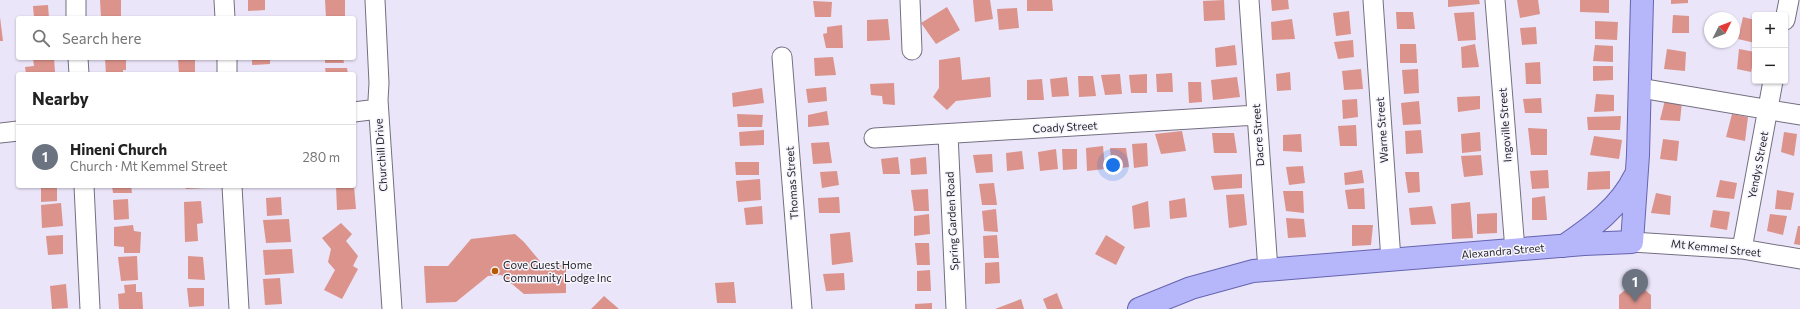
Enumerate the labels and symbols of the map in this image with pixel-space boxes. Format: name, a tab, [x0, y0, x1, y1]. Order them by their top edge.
north arrow	[1704, 12, 1740, 48]
street label: Ingoville Street	[1495, 87, 1514, 163]
street label: Warne Street	[1373, 96, 1390, 163]
street label: Dacre Street	[1249, 103, 1266, 167]
street label: Churchill Drive	[371, 118, 390, 192]
street label: Coady Street	[1032, 118, 1098, 135]
street label: Yendys Street	[1745, 130, 1771, 200]
street label: Thomas Street	[782, 145, 801, 220]
your location	[1103, 155, 1123, 175]
street label: Spring Garden Road	[942, 171, 961, 271]
street label: Mt Kemmel Street	[1670, 236, 1762, 259]
street label: Alexandra Street	[1461, 240, 1546, 261]
place label: Cove Guest Home Community Lodge Inc	[503, 258, 612, 284]
marker: Cove Guest Home Community Lodge Inc	[490, 266, 500, 276]
pin: 1	[1622, 269, 1648, 302]

